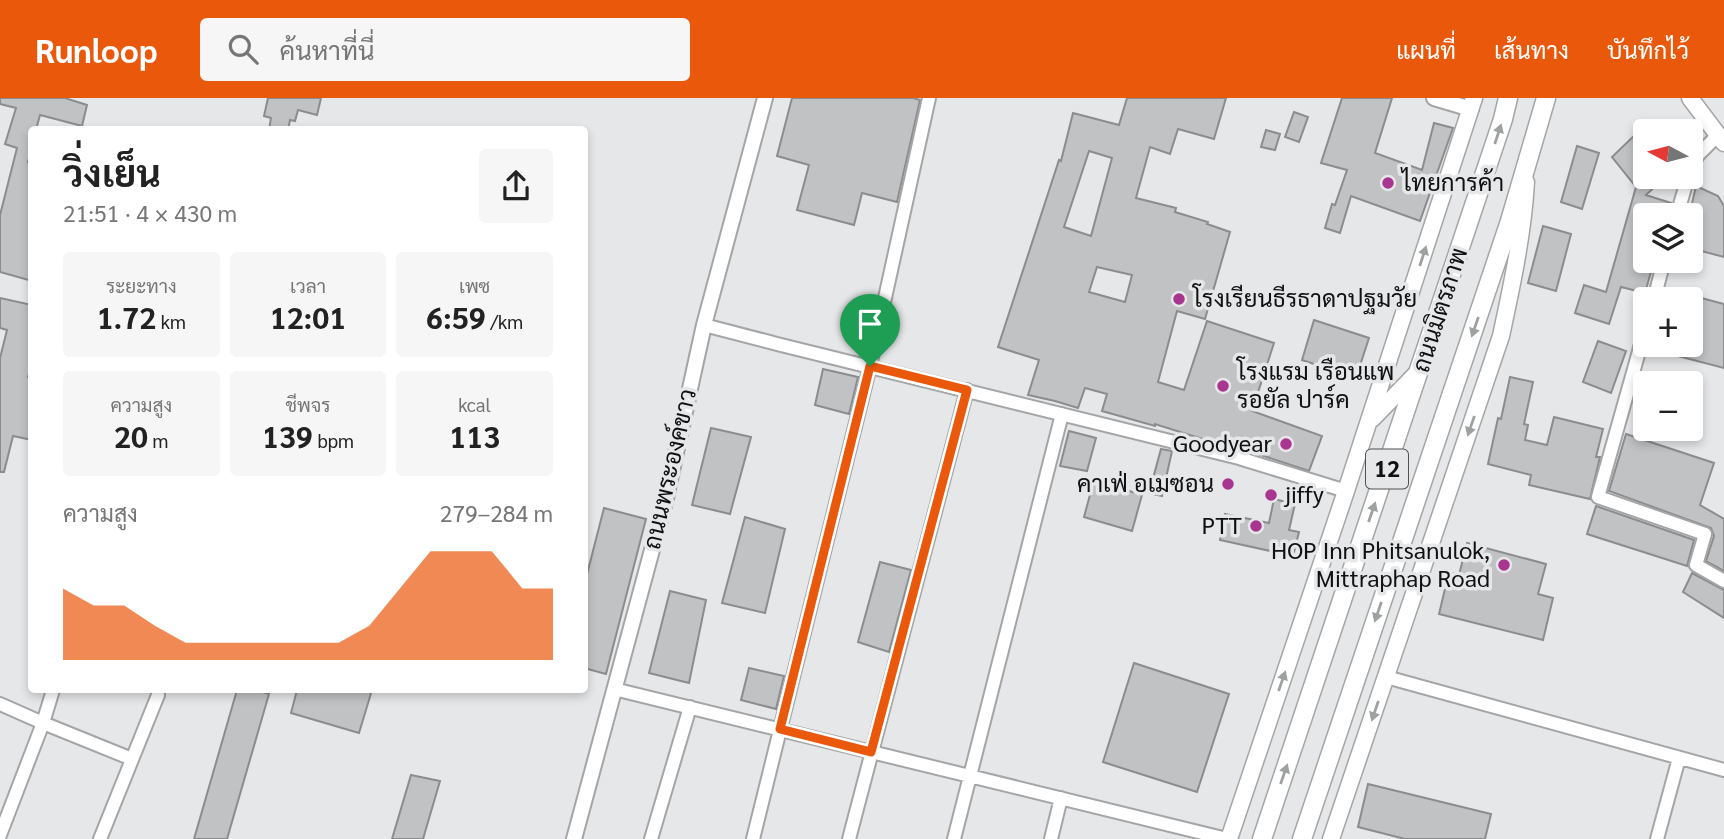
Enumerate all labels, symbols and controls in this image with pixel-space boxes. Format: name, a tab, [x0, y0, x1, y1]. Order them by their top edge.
search box	[200, 18, 690, 81]
text: Runloop	[35, 28, 158, 71]
icon: search	[224, 30, 262, 68]
text: ค้นหาที่นี่	[280, 32, 375, 66]
text: แผนที่	[1396, 33, 1456, 65]
text: เส้นทาง	[1494, 33, 1569, 65]
text: บันทึกไว้	[1607, 33, 1689, 65]
north arrow	[1633, 119, 1703, 189]
map controls	[1633, 119, 1703, 441]
one-way arrow	[1493, 123, 1504, 144]
text: วิ่งเย็น	[63, 146, 161, 196]
button: share	[479, 149, 553, 223]
place label: ไทยการค้า	[1400, 165, 1504, 197]
marker: ไทยการค้า	[1380, 175, 1396, 191]
text: 21:51 · 4 × 430 m	[63, 197, 237, 227]
button: layers	[1633, 203, 1703, 273]
street label: ถนนมิตรภาพ	[1403, 243, 1473, 376]
one-way arrow	[1418, 246, 1429, 267]
text: ระยะทาง	[106, 273, 177, 297]
text: เวลา	[290, 273, 326, 297]
text: เพซ	[459, 273, 490, 297]
place label: โรงเรียนธีรธาดาปฐมวัย	[1191, 281, 1417, 315]
button: +	[1633, 287, 1703, 357]
marker: โรงเรียนธีรธาดาปฐมวัย	[1171, 291, 1187, 307]
pin	[840, 294, 900, 366]
text: 1.72	[97, 297, 156, 336]
text: 12:01	[270, 297, 346, 336]
text: 6:59	[426, 297, 486, 336]
icon: arrive	[851, 305, 889, 343]
text: km	[156, 309, 186, 333]
text: /km	[486, 309, 523, 333]
one-way arrow	[1469, 316, 1479, 337]
place label: โรงแรม เรือนแพ รอยัล ปาร์ค	[1235, 354, 1394, 414]
button: −	[1633, 371, 1703, 441]
marker: โรงแรม เรือนแพ รอยัล ปาร์ค	[1215, 378, 1231, 394]
street label: ถนนพระองค์ขาว	[634, 385, 702, 552]
text: ความสูง	[110, 392, 172, 416]
text: ชีพจร	[286, 392, 330, 416]
text: kcal	[458, 392, 491, 416]
one-way arrow	[1465, 415, 1476, 436]
text: 20	[114, 416, 148, 455]
text: 139	[262, 416, 313, 455]
text: 113	[449, 416, 500, 455]
place label: Goodyear	[1173, 426, 1273, 458]
text: m	[148, 428, 169, 452]
text: bpm	[313, 428, 354, 452]
marker: Goodyear	[1278, 436, 1294, 452]
road number: 12	[1366, 450, 1408, 488]
place label: คาเฟ่ อเมซอน	[1077, 466, 1214, 498]
marker: คาเฟ่ อเมซอน	[1220, 476, 1236, 492]
place label: jiffy	[1283, 477, 1324, 509]
marker: jiffy	[1263, 487, 1279, 503]
text: ความสูง	[63, 497, 138, 527]
text: 279–284 m	[440, 497, 553, 527]
one-way arrow	[1367, 502, 1378, 523]
place label: PTT	[1201, 508, 1242, 540]
marker: PTT	[1248, 518, 1264, 534]
place label: HOP Inn Phitsanulok, Mittraphap Road	[1271, 533, 1490, 593]
marker: HOP Inn Phitsanulok, Mittraphap Road	[1496, 557, 1512, 573]
one-way arrow	[1373, 602, 1383, 623]
one-way arrow	[1277, 671, 1288, 692]
one-way arrow	[1369, 700, 1379, 721]
one-way arrow	[1279, 764, 1290, 785]

